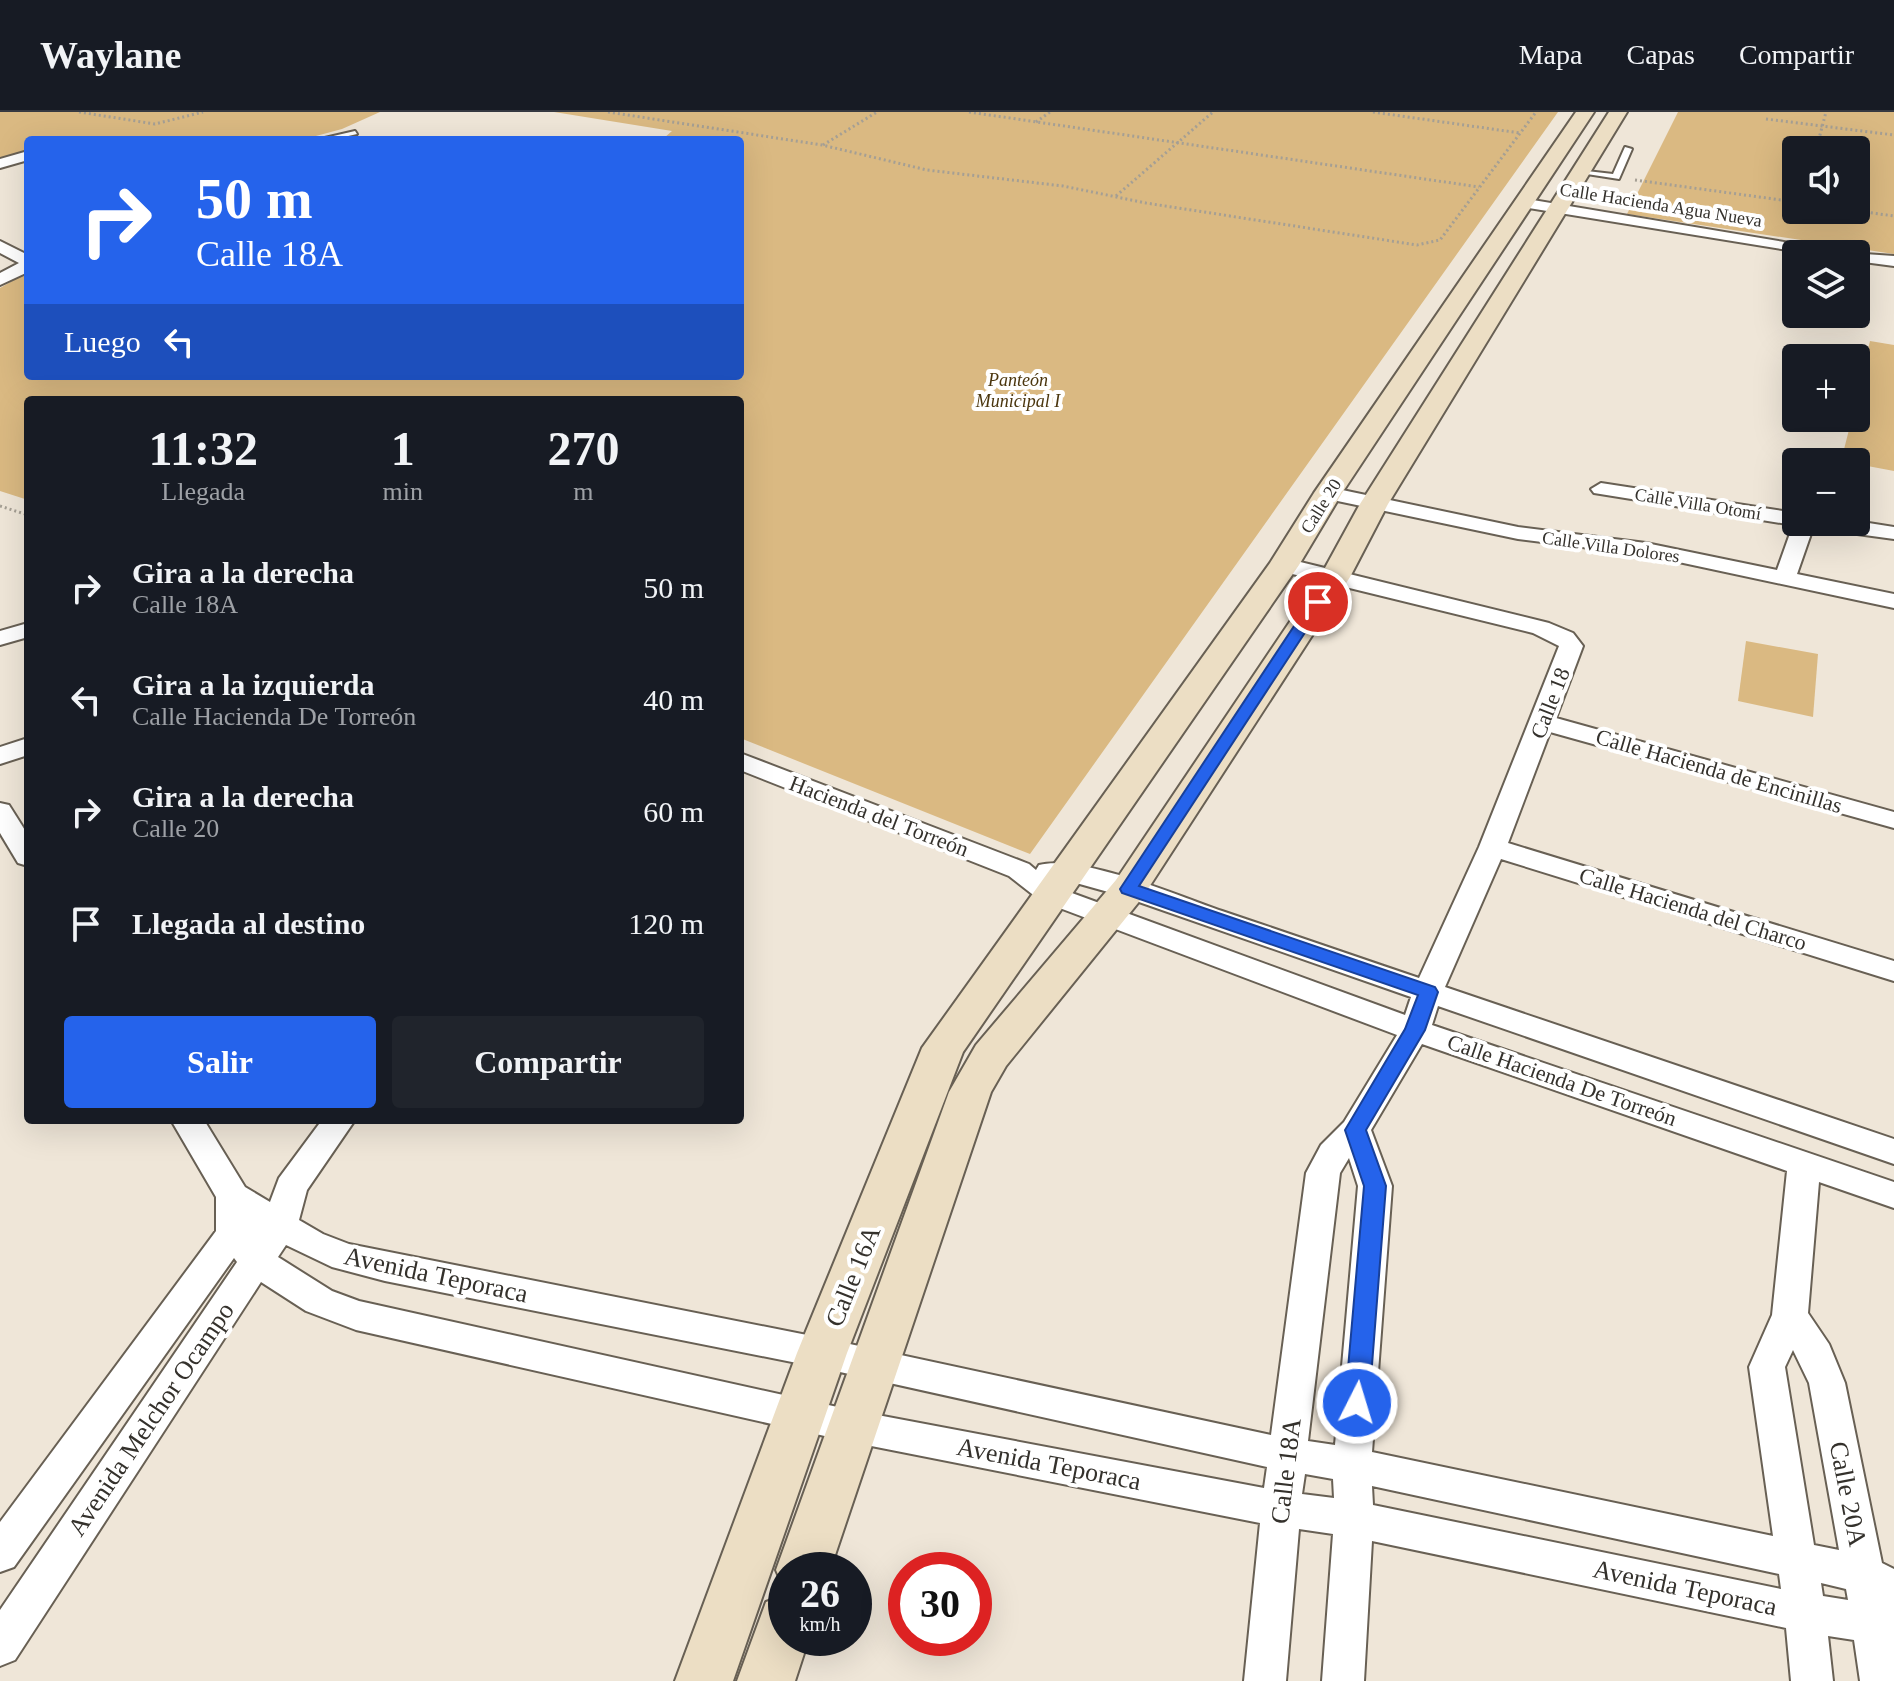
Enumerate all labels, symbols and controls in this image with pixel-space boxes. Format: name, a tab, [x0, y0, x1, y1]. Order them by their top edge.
text: Waylane	[40, 34, 181, 76]
text: Mapa	[1519, 39, 1582, 70]
text: Capas	[1626, 39, 1695, 70]
text: Compartir	[1739, 39, 1854, 70]
map controls	[1782, 136, 1870, 536]
button: sound	[1782, 136, 1870, 224]
icon: right	[64, 168, 168, 272]
text: 50 m	[196, 168, 313, 230]
street label: Calle Hacienda Agua Nueva	[1558, 179, 1764, 231]
text: Calle 18A	[196, 234, 343, 274]
button: layers	[1782, 240, 1870, 328]
icon: left	[157, 320, 201, 364]
text: Luego	[64, 325, 141, 358]
button: +	[1782, 344, 1870, 432]
park label: Panteón Municipal I	[975, 370, 1061, 411]
text: 11:32	[149, 422, 258, 475]
text: 1	[391, 422, 415, 475]
text: 270	[547, 422, 619, 475]
button: −	[1782, 448, 1870, 536]
street label: Calle 20	[1296, 475, 1346, 537]
text: Llegada	[161, 477, 245, 506]
text: min	[382, 477, 423, 506]
text: m	[573, 477, 594, 506]
street label: Calle Villa Otomí	[1633, 484, 1763, 524]
street label: Calle Villa Dolores	[1541, 527, 1681, 567]
text: Gira a la derecha	[132, 556, 354, 589]
icon: right	[64, 566, 108, 610]
pin	[1284, 568, 1352, 636]
text: 50 m	[643, 571, 704, 604]
icon: arrive	[1296, 580, 1340, 624]
text: Calle 18A	[132, 590, 238, 619]
street label: Calle 18	[1525, 664, 1575, 742]
text: Gira a la izquierda	[132, 668, 375, 701]
icon: left	[64, 678, 108, 722]
text: 40 m	[643, 683, 704, 716]
text: Calle Hacienda De Torreón	[132, 702, 416, 731]
street label: Calle Hacienda de Encinillas	[1593, 724, 1845, 818]
street label: Hacienda del Torreón	[786, 770, 972, 862]
text: Gira a la derecha	[132, 780, 354, 813]
icon: right	[64, 790, 108, 834]
text: 60 m	[643, 795, 704, 828]
text: Calle 20	[132, 814, 219, 843]
street label: Calle Hacienda del Charco	[1576, 862, 1810, 956]
icon: arrive	[64, 902, 108, 946]
text: Llegada al destino	[132, 907, 365, 940]
text: 120 m	[628, 907, 704, 940]
button: Salir	[64, 1016, 376, 1108]
button: Compartir	[392, 1016, 704, 1108]
street label: Calle Hacienda De Torreón	[1444, 1029, 1680, 1131]
street label: Calle 16A	[820, 1221, 886, 1331]
street label: Avenida Teporaca	[341, 1241, 531, 1309]
street label: Avenida Melchor Ocampo	[62, 1297, 240, 1541]
position arrow	[1315, 1361, 1399, 1445]
street label: Calle 18A	[1265, 1416, 1307, 1525]
street label: Avenida Teporaca	[954, 1432, 1144, 1496]
street label: Calle 20A	[1824, 1439, 1872, 1549]
speed limit sign: 30	[888, 1552, 992, 1656]
street label: Avenida Teporaca	[1590, 1554, 1780, 1622]
text: 26	[800, 1571, 840, 1616]
text: km/h	[799, 1613, 841, 1635]

